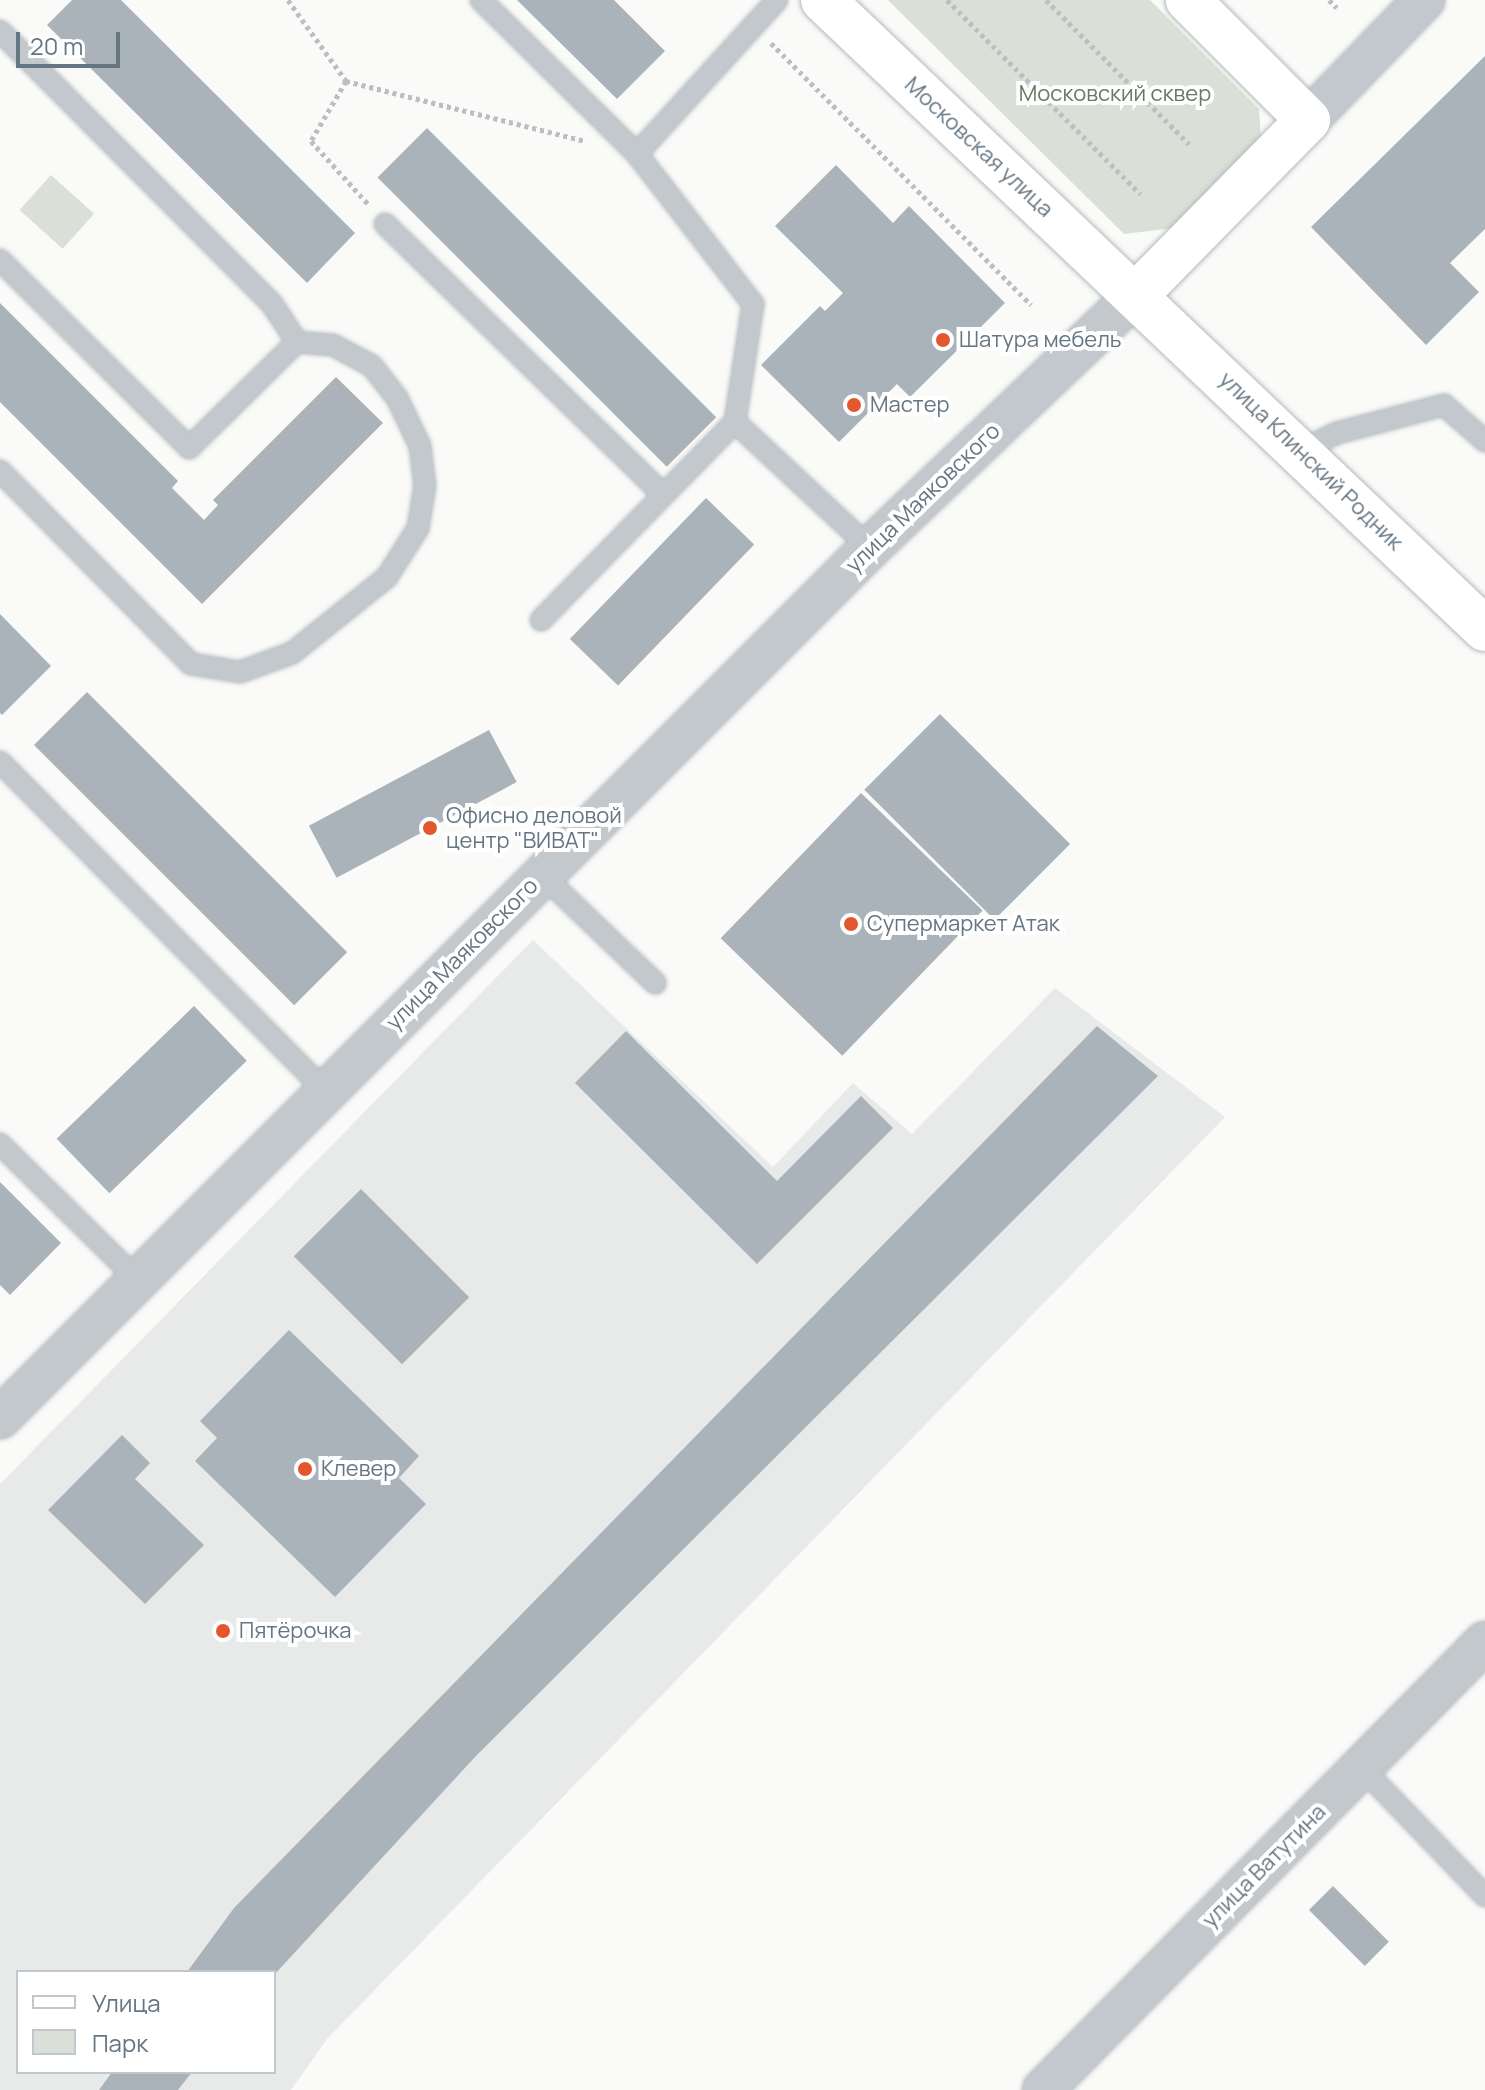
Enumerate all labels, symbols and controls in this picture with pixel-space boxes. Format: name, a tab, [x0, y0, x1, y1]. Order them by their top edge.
scale bar	[20, 16, 124, 66]
text: 20 m	[30, 29, 83, 62]
street label: Московская улица	[899, 71, 1059, 223]
park label: Московский сквер	[1019, 81, 1211, 107]
place label: Шатура мебель	[959, 327, 1122, 353]
marker: Шатура мебель	[934, 331, 952, 349]
street label: улица Клинский Родник	[1214, 366, 1408, 556]
place label: Мастер	[870, 392, 950, 418]
marker: Мастер	[845, 396, 863, 414]
street label: улица Маяковского	[841, 418, 1005, 578]
place label: Офисно деловой центр "ВИВАТ"	[446, 802, 622, 854]
marker: Офисно деловой центр "ВИВАТ"	[421, 819, 439, 837]
street label: улица Маяковского	[381, 873, 543, 1035]
place label: Супермаркет Атак	[867, 911, 1060, 937]
marker: Супермаркет Атак	[842, 915, 860, 933]
place label: Клевер	[321, 1456, 396, 1482]
marker: Клевер	[296, 1460, 314, 1478]
place label: Пятёрочка	[239, 1618, 352, 1644]
marker: Пятёрочка	[214, 1622, 232, 1640]
street label: улица Ватутина	[1197, 1799, 1331, 1933]
legend	[16, 1970, 276, 2074]
text: Улица	[92, 1986, 161, 2019]
text: Парк	[92, 2026, 148, 2059]

